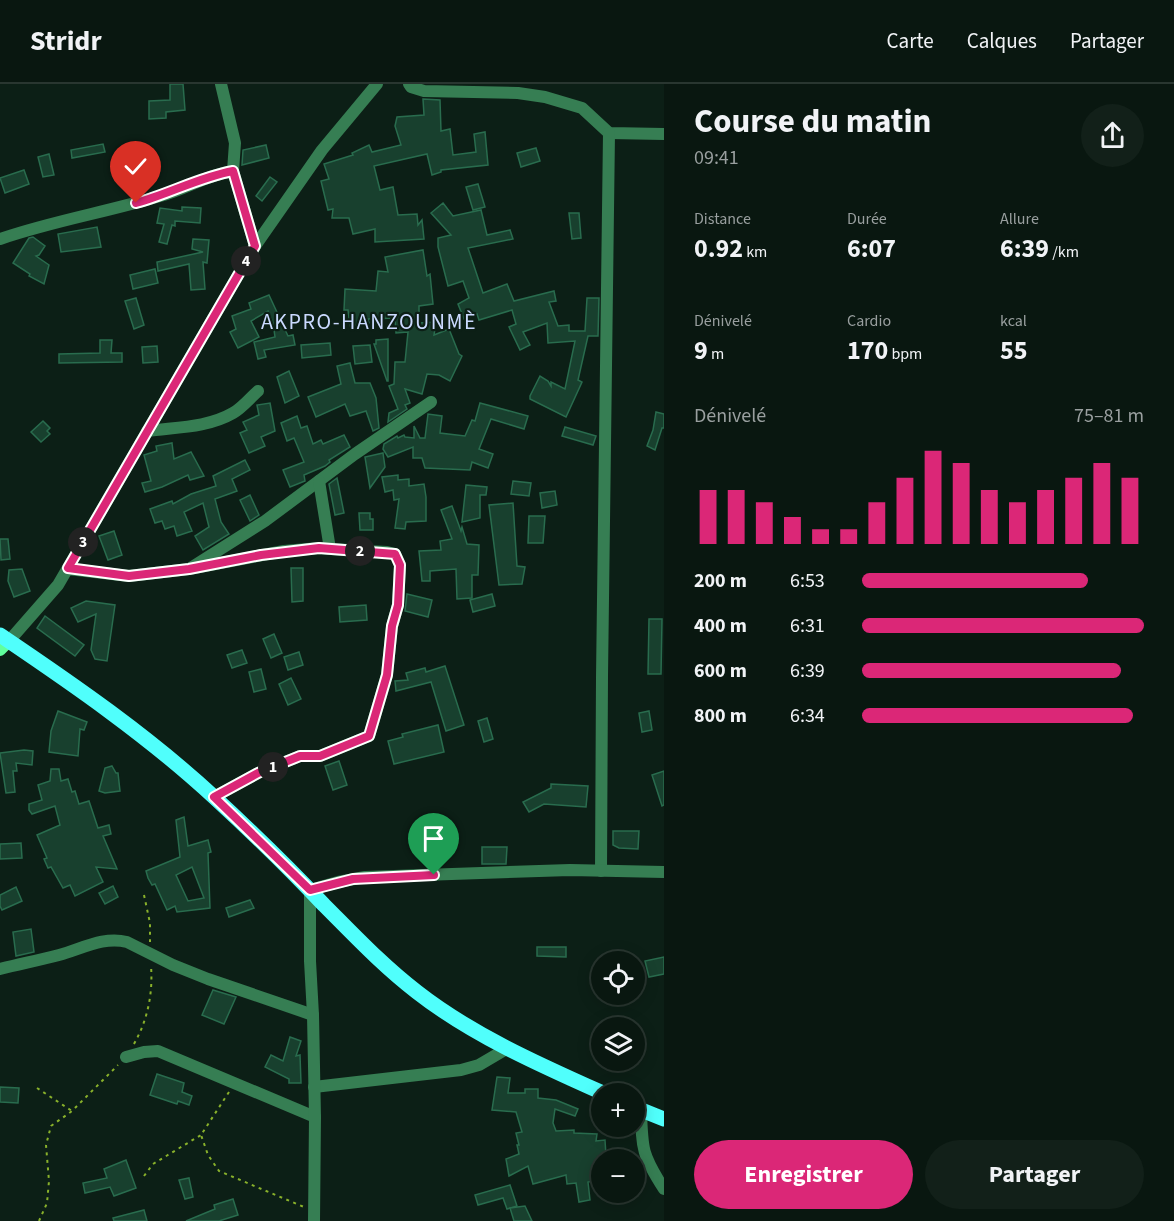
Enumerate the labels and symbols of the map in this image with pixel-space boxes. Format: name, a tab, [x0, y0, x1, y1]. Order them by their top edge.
pin	[110, 141, 161, 203]
pin: 4	[231, 246, 261, 276]
district label: AKPRO-HANZOUNMÈ	[261, 306, 477, 338]
pin: 3	[68, 527, 98, 557]
pin: 2	[345, 536, 375, 566]
pin: 1	[258, 752, 288, 782]
pin	[408, 813, 459, 875]

